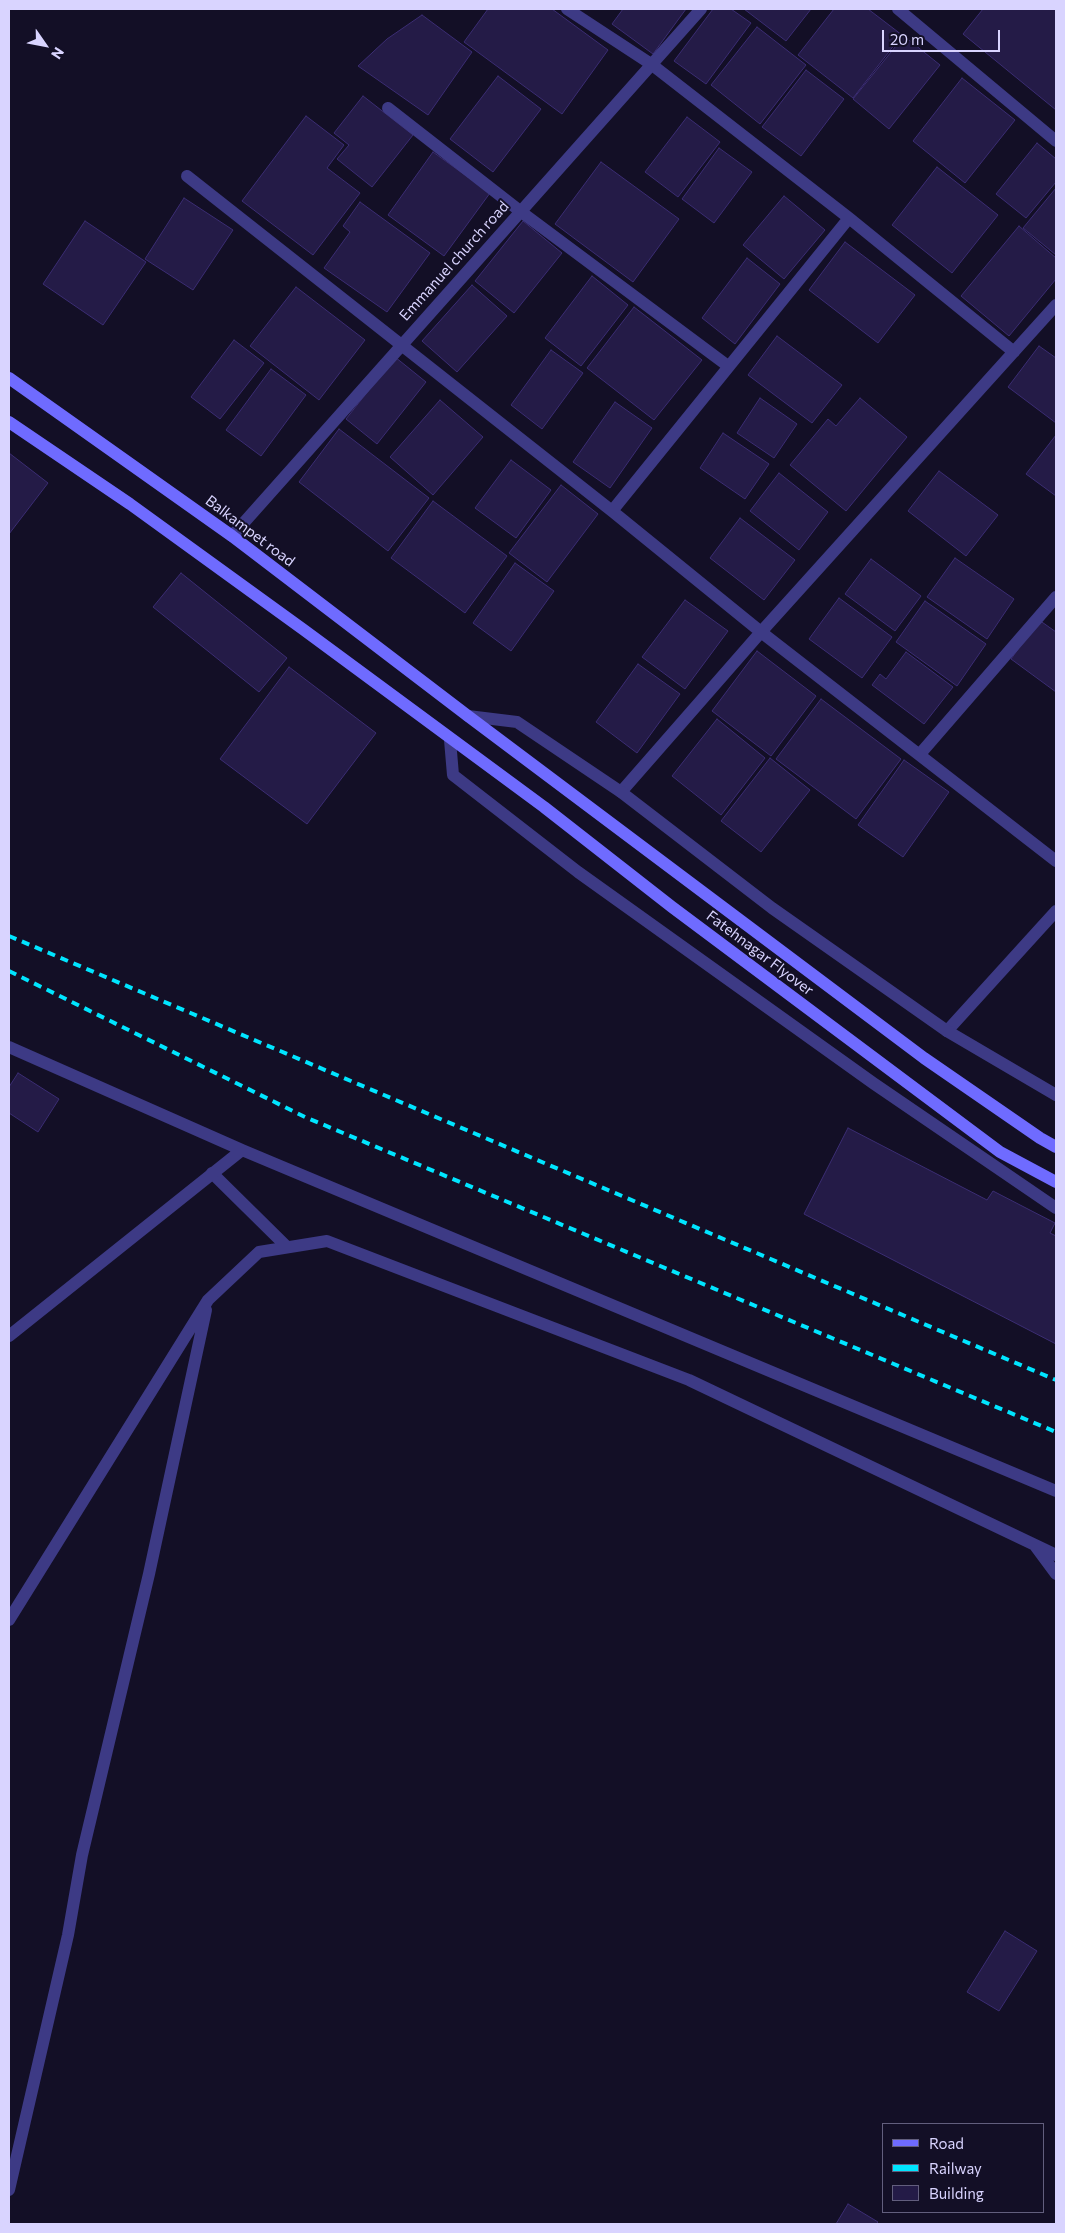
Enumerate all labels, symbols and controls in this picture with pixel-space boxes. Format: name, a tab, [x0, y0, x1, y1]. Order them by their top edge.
north arrow	[20, 20, 70, 70]
scale bar	[885, 20, 1002, 52]
text: 20 m	[890, 30, 924, 48]
text: N	[48, 44, 68, 62]
street label: Emmanuel church road	[396, 197, 512, 325]
street label: Balkampet road	[202, 492, 298, 570]
street label: Fatehnagar Flyover	[703, 907, 817, 999]
legend	[882, 2123, 1045, 2213]
text: Road	[929, 2134, 964, 2152]
text: Railway	[929, 2159, 982, 2177]
text: Building	[929, 2184, 984, 2202]

